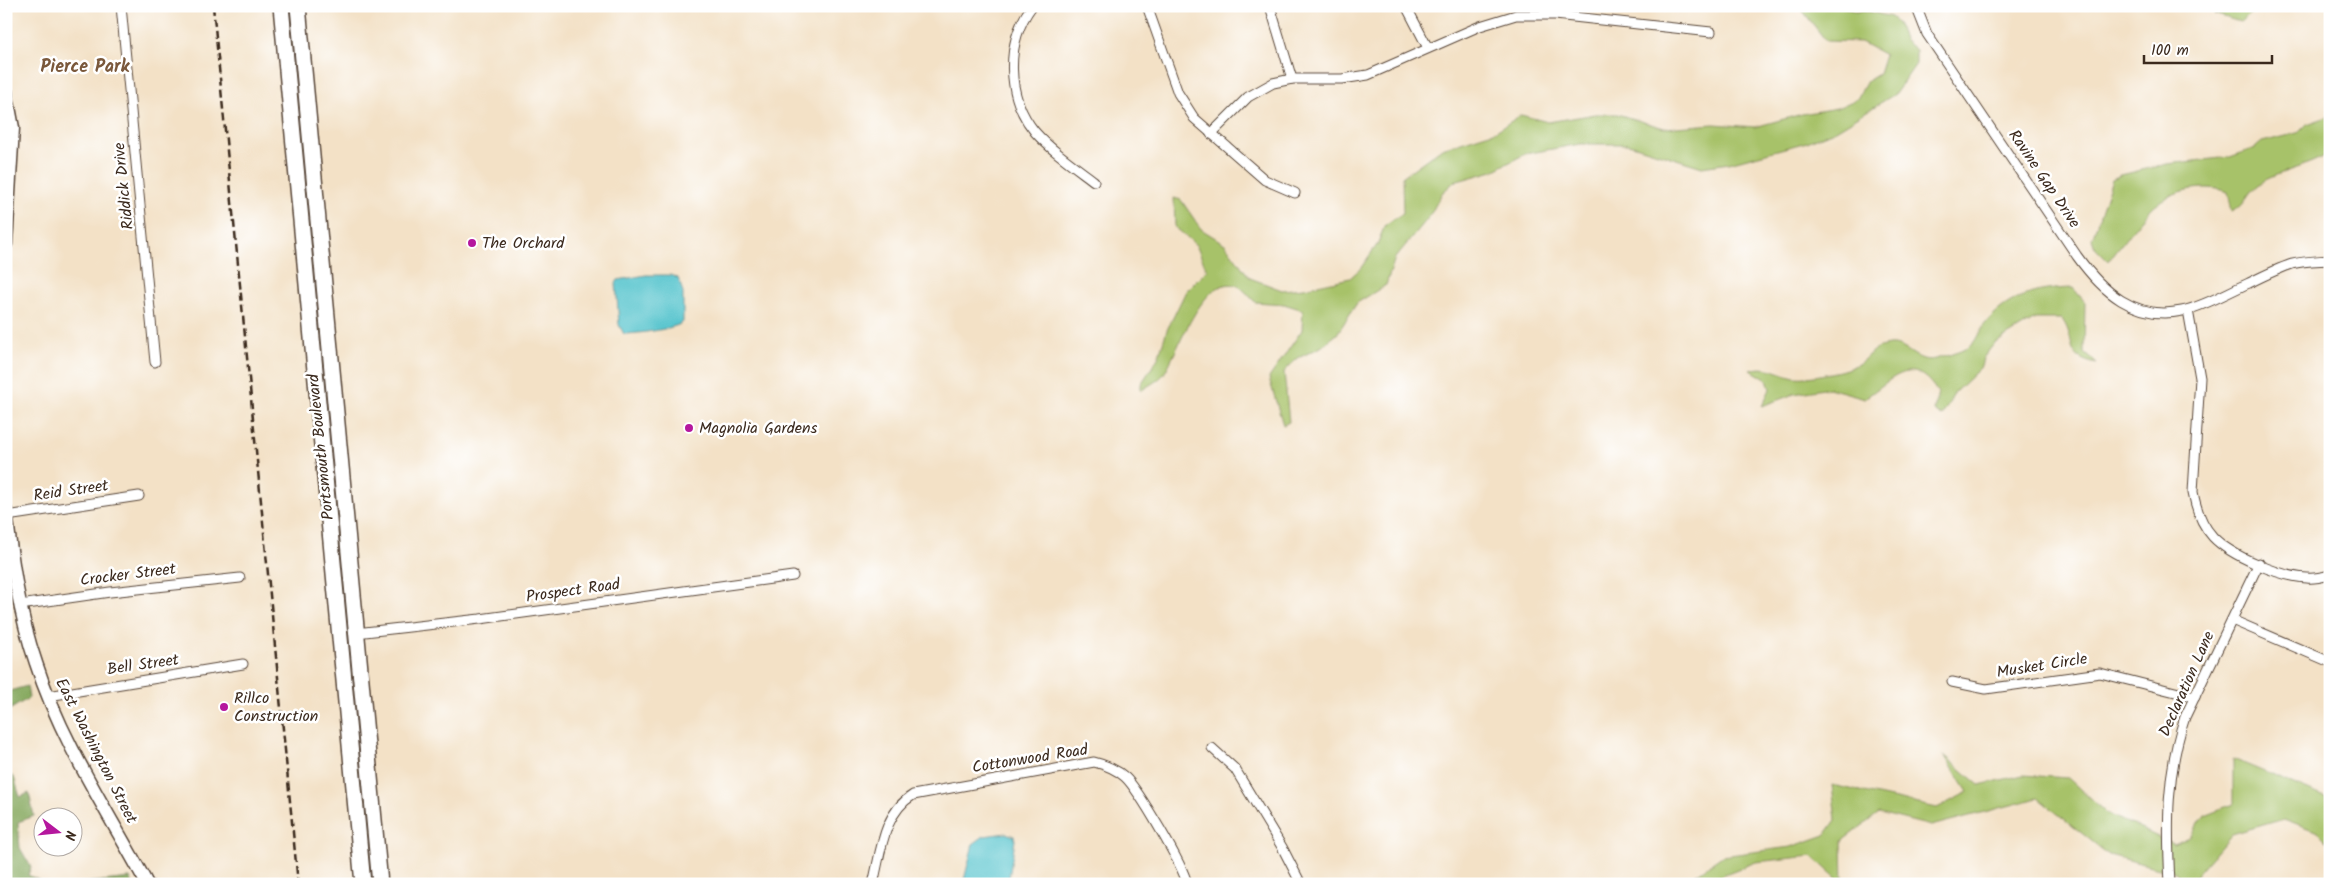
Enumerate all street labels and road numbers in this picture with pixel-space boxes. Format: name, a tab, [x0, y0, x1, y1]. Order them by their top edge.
street label: Ravine Gap Drive	[2002, 125, 2086, 233]
street label: Riddick Drive	[107, 141, 141, 231]
street label: Portsmouth Boulevard	[301, 372, 341, 521]
street label: Reid Street	[32, 473, 111, 509]
street label: Crocker Street	[79, 557, 178, 593]
street label: Prospect Road	[524, 572, 623, 610]
street label: Declaration Lane	[2153, 627, 2221, 741]
street label: Bell Street	[105, 647, 181, 682]
street label: Musket Circle	[1995, 647, 2089, 685]
street label: East Washington Street	[48, 674, 144, 829]
street label: Cottonwood Road	[970, 737, 1091, 780]

